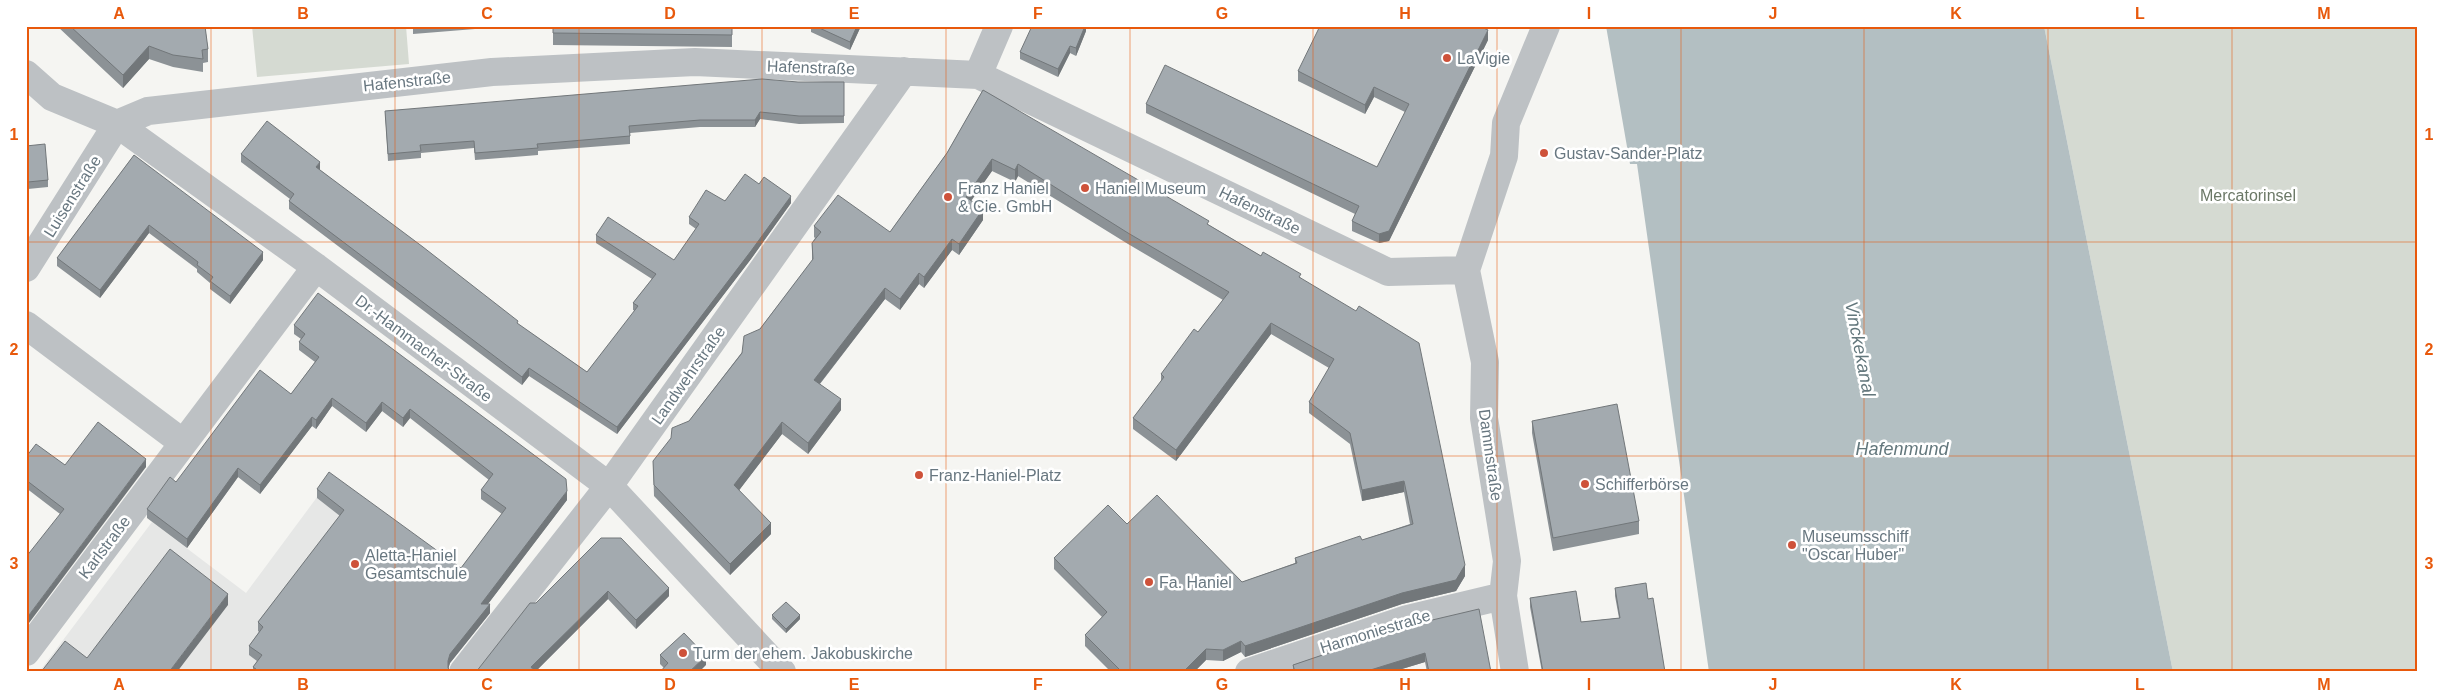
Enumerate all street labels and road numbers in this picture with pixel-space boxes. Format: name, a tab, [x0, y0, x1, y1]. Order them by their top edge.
street label: Hafenstraße	[767, 57, 855, 78]
street label: Hafenstraße	[362, 68, 452, 95]
street label: Luisenstraße	[41, 152, 104, 240]
street label: Hafenstraße	[1216, 184, 1303, 237]
street label: Dr.-Hammacher-Straße	[352, 292, 495, 405]
street label: Landwehrstraße	[648, 323, 729, 428]
street label: Dammstraße	[1476, 408, 1505, 502]
street label: Karlstraße	[75, 513, 133, 582]
street label: Harmoniestraße	[1318, 607, 1433, 656]

